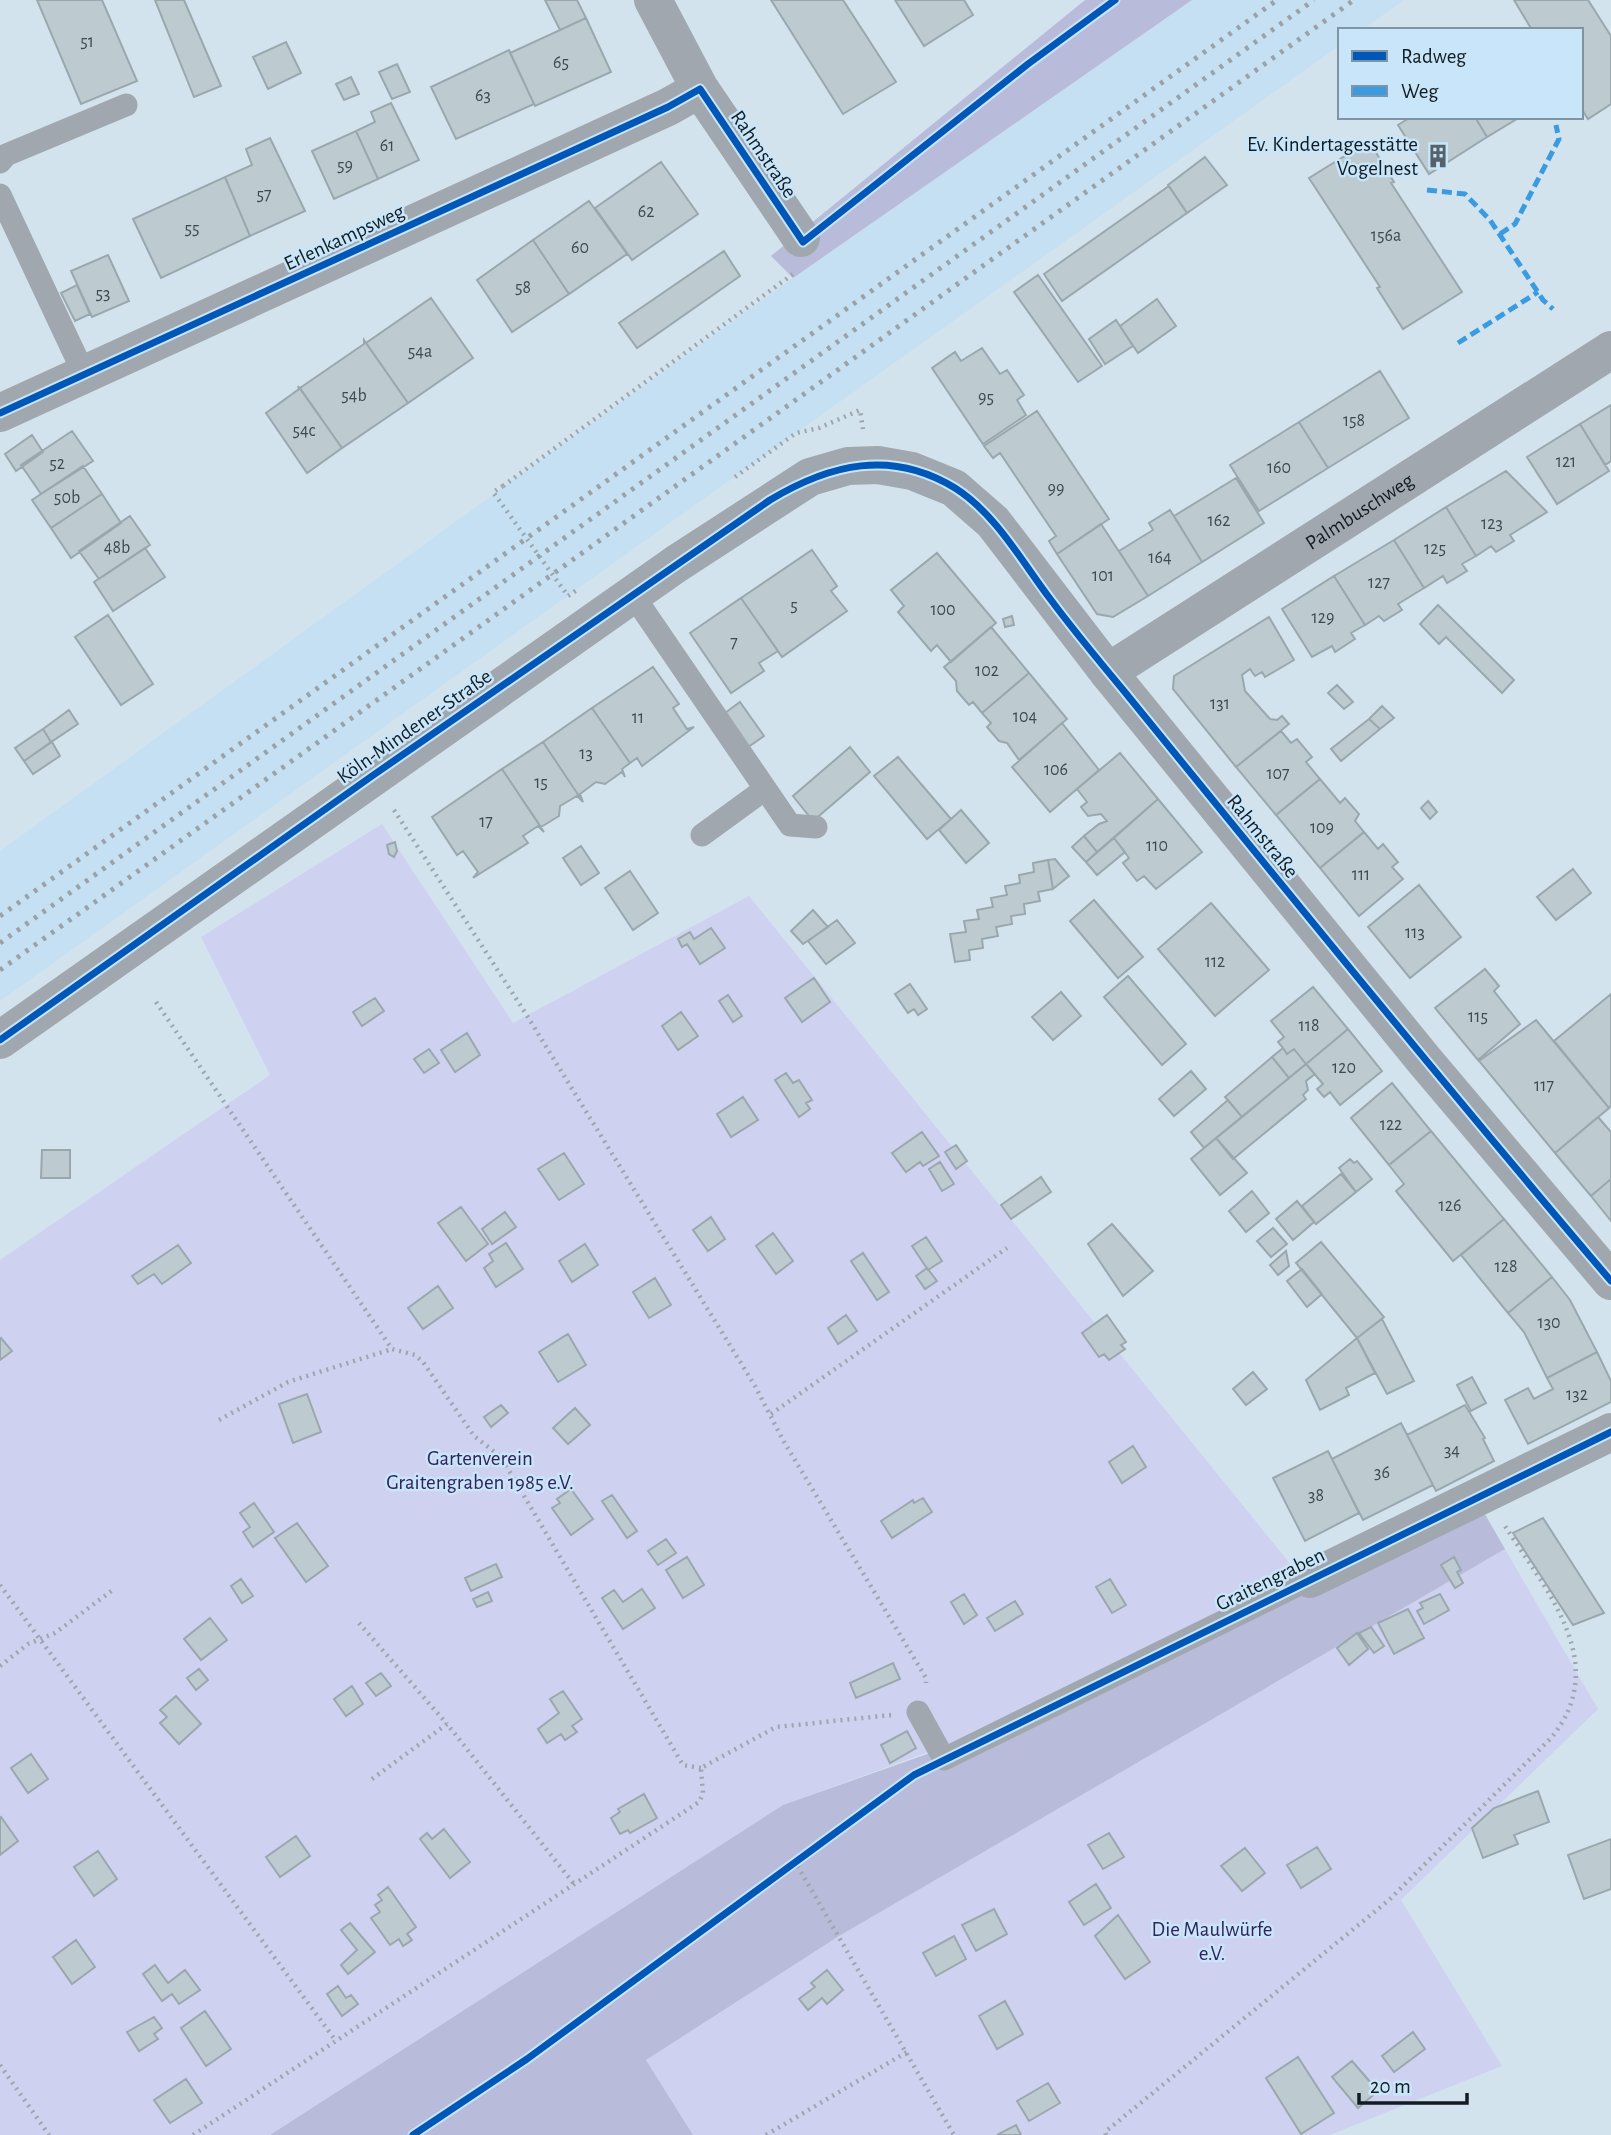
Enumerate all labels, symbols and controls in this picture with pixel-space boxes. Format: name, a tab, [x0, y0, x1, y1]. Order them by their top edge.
legend	[1338, 28, 1583, 119]
house number: 51	[80, 33, 94, 51]
text: Radweg	[1401, 46, 1467, 67]
house number: 65	[553, 54, 569, 72]
text: Weg	[1401, 81, 1439, 102]
house number: 63	[475, 87, 491, 105]
street label: Rahmstraße	[727, 107, 800, 202]
place label: Ev. Kindertagesstätte Vogelnest	[1247, 134, 1418, 179]
house number: 61	[380, 137, 394, 155]
building icon: Ev. Kindertagesstätte Vogelnest	[1424, 142, 1452, 170]
house number: 59	[337, 157, 353, 175]
house number: 57	[256, 186, 272, 204]
street label: Erlenkampsweg	[281, 200, 408, 274]
house number: 62	[638, 203, 654, 221]
house number: 55	[184, 220, 200, 238]
house number: 156a	[1371, 227, 1401, 245]
house number: 60	[571, 239, 589, 257]
house number: 58	[515, 279, 531, 297]
house number: 53	[96, 285, 110, 303]
house number: 54a	[408, 343, 432, 361]
house number: 54b	[341, 387, 367, 405]
house number: 95	[978, 389, 994, 407]
house number: 158	[1343, 412, 1365, 430]
house number: 54c	[292, 422, 316, 440]
house number: 121	[1556, 453, 1576, 471]
house number: 52	[49, 455, 65, 473]
house number: 160	[1267, 459, 1291, 477]
street label: Palmbuschweg	[1302, 469, 1418, 554]
house number: 99	[1048, 480, 1064, 498]
house number: 50b	[54, 489, 80, 507]
house number: 162	[1208, 512, 1230, 530]
house number: 123	[1481, 515, 1503, 533]
house number: 48b	[104, 539, 130, 557]
house number: 125	[1424, 540, 1446, 558]
house number: 164	[1148, 549, 1172, 567]
house number: 101	[1092, 567, 1114, 585]
house number: 127	[1368, 574, 1390, 592]
house number: 5	[790, 597, 798, 615]
house number: 100	[930, 601, 956, 619]
house number: 129	[1312, 609, 1334, 627]
house number: 7	[730, 634, 738, 652]
house number: 102	[975, 662, 999, 680]
street label: Köln-Mindener-Straße	[333, 665, 495, 788]
house number: 131	[1210, 695, 1230, 713]
house number: 104	[1013, 708, 1038, 726]
house number: 11	[632, 709, 644, 727]
house number: 13	[579, 745, 593, 763]
house number: 106	[1044, 761, 1068, 779]
house number: 107	[1266, 765, 1290, 783]
house number: 15	[534, 774, 548, 792]
street label: Rahmstraße	[1223, 791, 1302, 882]
house number: 17	[479, 813, 493, 831]
house number: 109	[1310, 819, 1334, 837]
house number: 110	[1146, 837, 1168, 855]
house number: 111	[1352, 866, 1370, 884]
house number: 113	[1405, 924, 1425, 942]
house number: 112	[1205, 953, 1225, 971]
house number: 115	[1468, 1008, 1488, 1026]
house number: 118	[1299, 1017, 1319, 1035]
house number: 120	[1332, 1059, 1356, 1077]
house number: 117	[1534, 1077, 1554, 1095]
house number: 122	[1380, 1116, 1402, 1134]
house number: 126	[1439, 1197, 1461, 1215]
house number: 128	[1495, 1258, 1517, 1276]
house number: 130	[1537, 1314, 1561, 1332]
house number: 132	[1566, 1386, 1588, 1404]
house number: 34	[1444, 1442, 1460, 1460]
park label: Gartenverein Graitengraben 1985 e.V.	[386, 1448, 574, 1493]
house number: 36	[1374, 1464, 1390, 1482]
house number: 38	[1308, 1487, 1324, 1505]
street label: Graitengraben	[1212, 1544, 1328, 1615]
park label: Die Maulwürfe e.V.	[1152, 1919, 1272, 1964]
scale bar	[1359, 2062, 1468, 2106]
text: 20 m	[1370, 2076, 1411, 2097]

